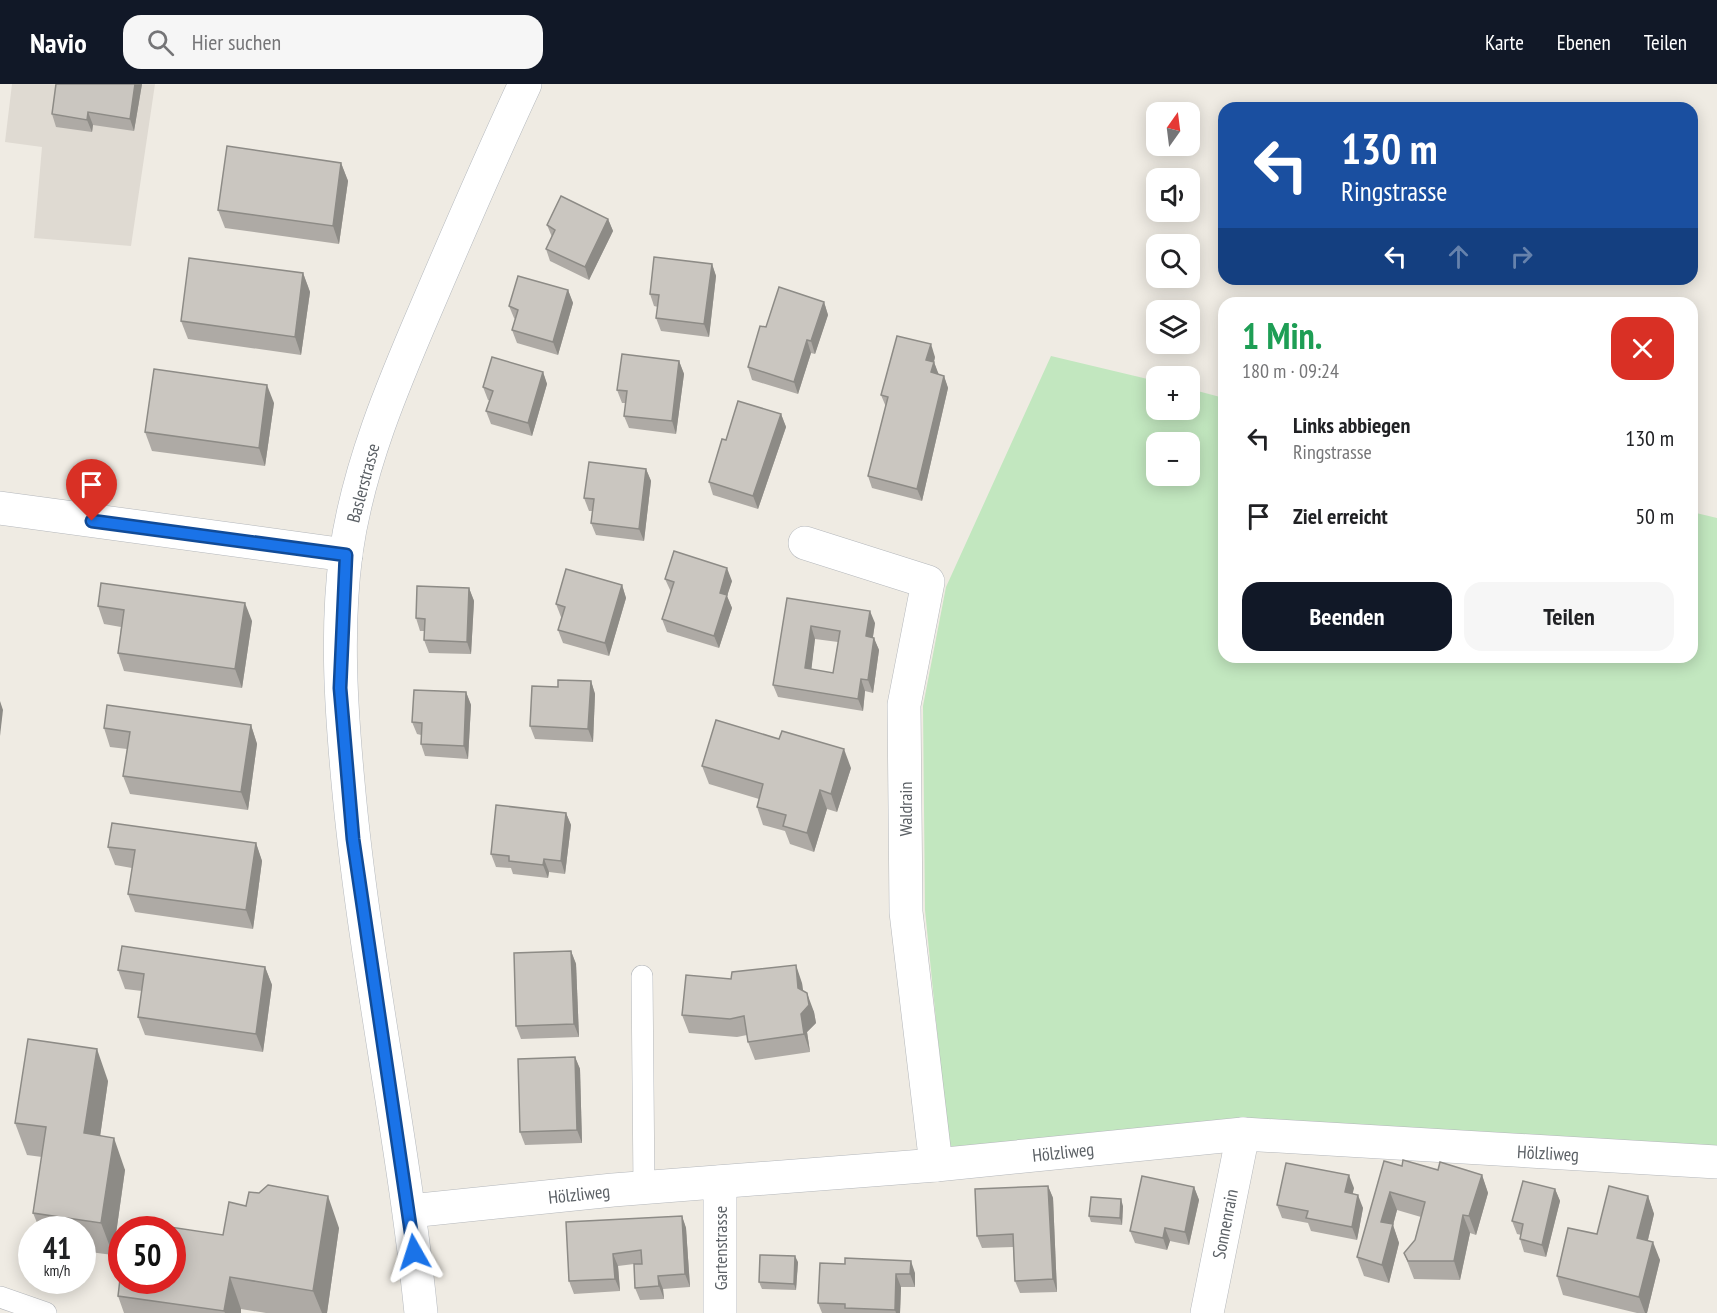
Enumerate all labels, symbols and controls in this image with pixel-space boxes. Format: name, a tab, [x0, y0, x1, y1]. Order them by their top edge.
search box	[123, 15, 543, 69]
text: Navio	[30, 24, 87, 61]
icon: search	[144, 26, 177, 59]
text: Hier suchen	[192, 28, 281, 56]
text: Karte	[1485, 29, 1524, 56]
text: Ebenen	[1557, 29, 1611, 56]
text: Teilen	[1644, 29, 1687, 56]
north arrow	[1146, 102, 1200, 156]
map controls	[1146, 102, 1200, 486]
text: 130 m	[1341, 121, 1438, 176]
icon: left	[1242, 126, 1320, 204]
button: sound	[1146, 168, 1200, 222]
text: Ringstrasse	[1341, 174, 1448, 208]
button: search	[1146, 234, 1200, 288]
icon: left	[1379, 240, 1412, 273]
icon: ahead	[1442, 240, 1475, 273]
icon: right	[1505, 240, 1538, 273]
button: layers	[1146, 300, 1200, 354]
text: 1 Min.	[1242, 312, 1322, 359]
button: close	[1611, 317, 1674, 380]
text: 180 m · 09:24	[1242, 358, 1339, 384]
button: +	[1146, 366, 1200, 420]
text: Links abbiegen	[1293, 411, 1410, 439]
icon: left	[1242, 422, 1275, 455]
text: 130 m	[1625, 424, 1674, 452]
button: −	[1146, 432, 1200, 486]
text: Ringstrasse	[1293, 439, 1372, 465]
street label: Baslerstrasse	[341, 441, 385, 525]
pin	[66, 459, 117, 521]
icon: arrive	[75, 468, 108, 501]
icon: arrive	[1242, 500, 1275, 533]
text: Ziel erreicht	[1293, 502, 1388, 530]
text: 50 m	[1635, 502, 1674, 530]
button: Beenden	[1242, 582, 1452, 651]
button: Teilen	[1464, 582, 1674, 651]
street label: Waldrain	[894, 782, 917, 836]
street label: Hölzliweg	[1031, 1137, 1095, 1167]
street label: Hölzliweg	[1517, 1140, 1579, 1166]
street label: Hölzliweg	[547, 1179, 611, 1209]
street label: Sonnenrain	[1207, 1187, 1243, 1261]
street label: Gartenstrasse	[709, 1206, 732, 1290]
speed limit sign: 50	[108, 1216, 186, 1294]
position arrow	[382, 1220, 446, 1284]
text: 41	[43, 1228, 71, 1267]
text: km/h	[44, 1261, 70, 1280]

